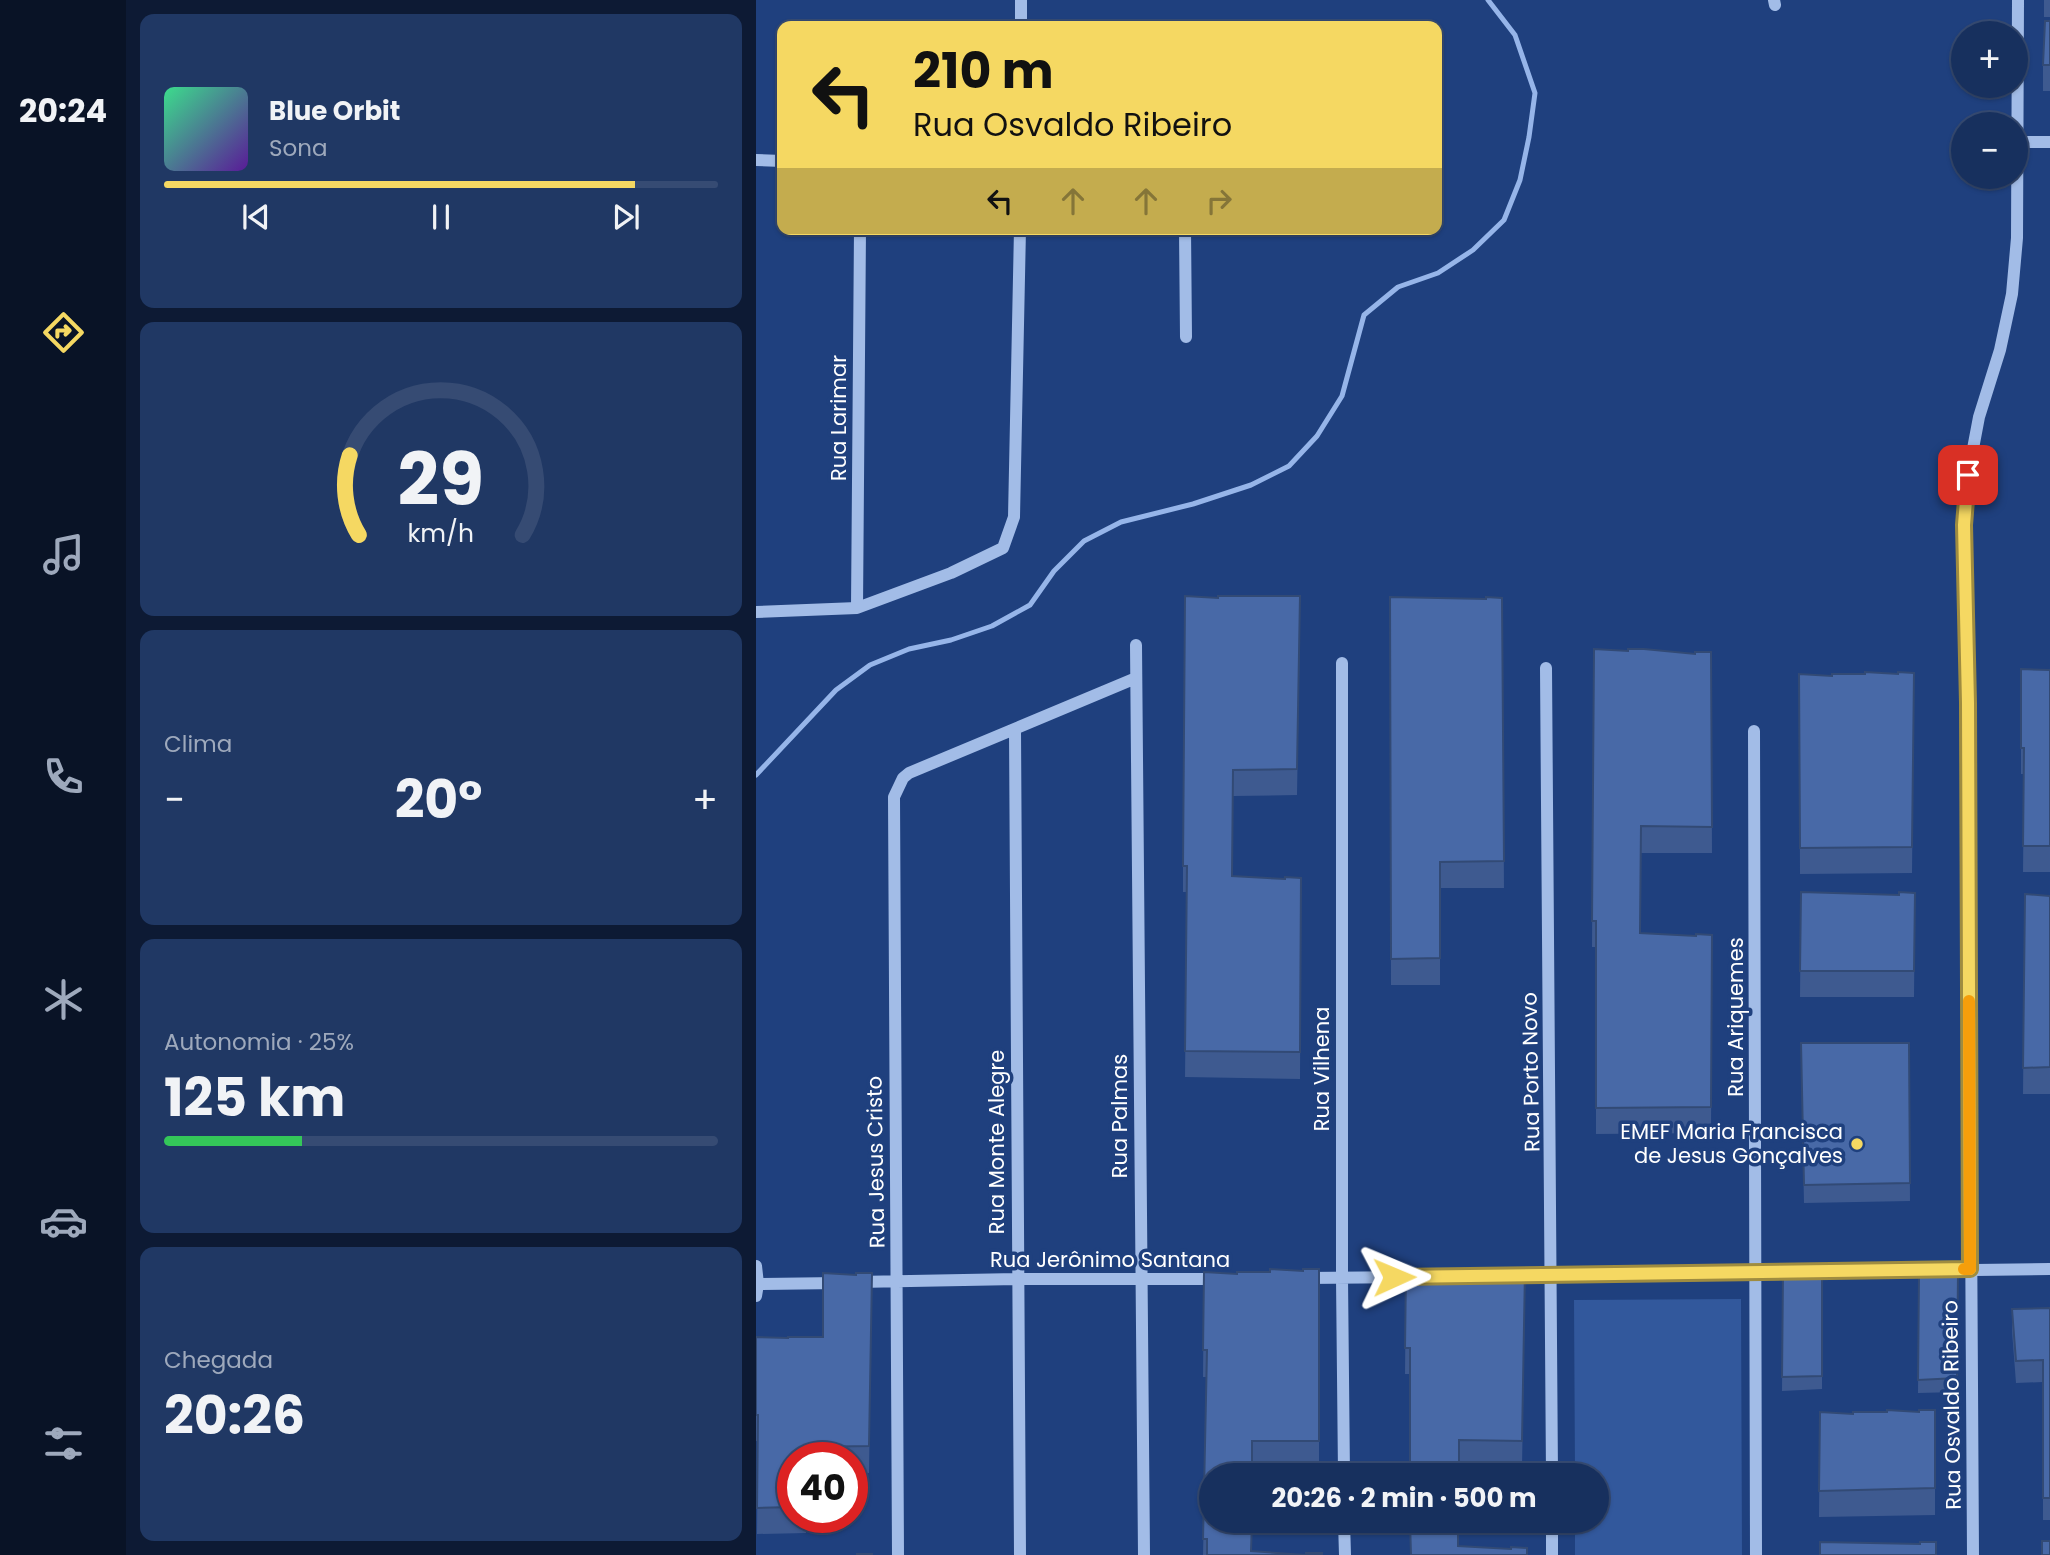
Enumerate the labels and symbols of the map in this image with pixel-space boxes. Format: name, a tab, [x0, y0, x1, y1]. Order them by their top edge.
street label: Rua Larimar	[824, 355, 853, 481]
pin	[1938, 445, 1998, 505]
street label: Rua Ariquemes	[1721, 937, 1750, 1097]
street label: Rua Porto Novo	[1515, 992, 1546, 1152]
street label: Rua Vilhena	[1307, 1007, 1336, 1131]
street label: Rua Monte Alegre	[982, 1050, 1011, 1234]
street label: Rua Palmas	[1105, 1054, 1134, 1178]
street label: Rua Jesus Cristo	[859, 1076, 892, 1248]
place label: EMEF Maria Francisca de Jesus Gonçalves	[1620, 1117, 1843, 1170]
marker: EMEF Maria Francisca de Jesus Gonçalves	[1849, 1136, 1865, 1152]
position arrow	[1357, 1240, 1431, 1314]
street label: Rua Jerônimo Santana	[990, 1245, 1230, 1274]
street label: Rua Osvaldo Ribeiro	[1935, 1300, 1968, 1510]
speed limit sign: 40	[777, 1442, 868, 1533]

